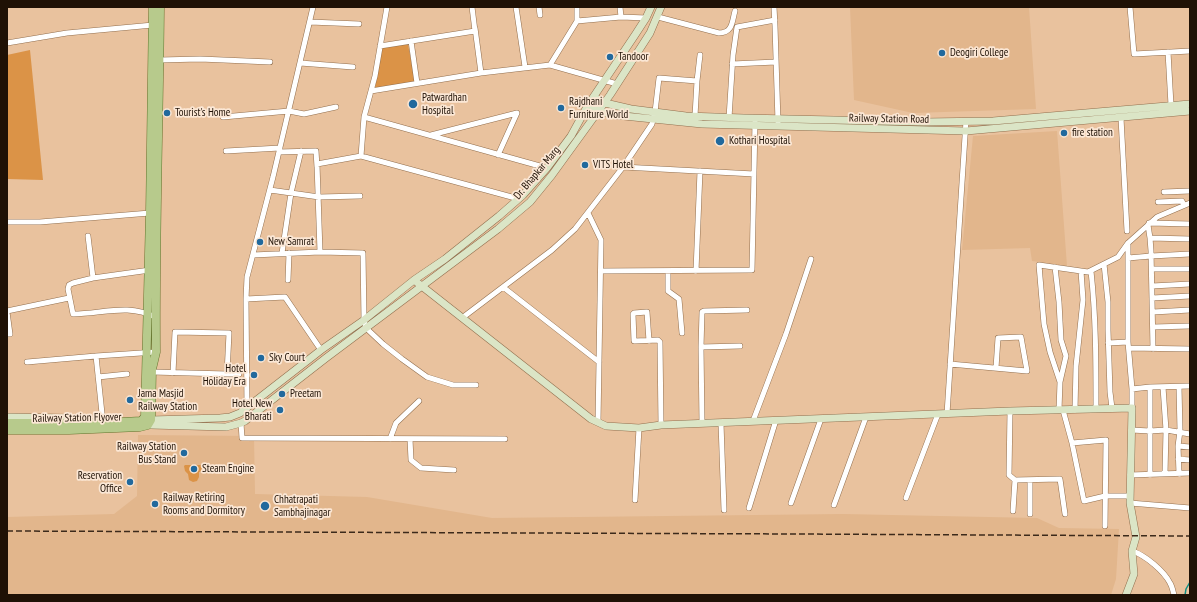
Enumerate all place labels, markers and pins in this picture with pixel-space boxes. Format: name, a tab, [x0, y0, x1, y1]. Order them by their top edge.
place label: Deogiri College	[950, 46, 1008, 60]
marker: Deogiri College	[937, 48, 947, 58]
place label: Tandoor	[618, 50, 648, 64]
marker: Tandoor	[605, 52, 615, 62]
place label: Patwardhan Hospital	[422, 91, 467, 117]
place label: Rajdhani Furniture World	[569, 95, 628, 121]
marker: Patwardhan Hospital	[407, 98, 419, 110]
marker: Rajdhani Furniture World	[556, 103, 566, 113]
place label: Tourist's Home	[175, 106, 230, 120]
marker: Tourist's Home	[162, 108, 172, 118]
place label: fire station	[1072, 126, 1113, 140]
marker: fire station	[1059, 128, 1069, 138]
place label: Kothari Hospital	[729, 134, 790, 148]
marker: Kothari Hospital	[714, 135, 726, 147]
place label: VITS Hotel	[593, 158, 633, 172]
marker: VITS Hotel	[580, 160, 590, 170]
place label: New Samrat	[268, 235, 314, 249]
marker: New Samrat	[255, 237, 265, 247]
place label: Sky Court	[269, 351, 305, 365]
marker: Sky Court	[256, 353, 266, 363]
place label: Hotel Holiday Era	[203, 362, 246, 388]
marker: Hotel Holiday Era	[249, 370, 259, 380]
place label: Jama Masjid Railway Station	[138, 387, 197, 413]
place label: Preetam	[290, 387, 321, 401]
marker: Preetam	[277, 389, 287, 399]
marker: Jama Masjid Railway Station	[125, 395, 135, 405]
place label: Hotel New Bharati	[232, 397, 272, 423]
marker: Hotel New Bharati	[275, 405, 285, 415]
place label: Railway Station Bus Stand	[117, 440, 176, 466]
marker: Railway Station Bus Stand	[179, 448, 189, 458]
place label: Steam Engine	[202, 462, 254, 476]
marker: Steam Engine	[189, 464, 199, 474]
place label: Reservation Office	[78, 469, 122, 495]
marker: Reservation Office	[125, 477, 135, 487]
place label: Railway Retiring Rooms and Dormitory	[163, 491, 245, 517]
place label: Chhatrapati Sambhajinagar	[274, 493, 330, 519]
marker: Railway Retiring Rooms and Dormitory	[150, 499, 160, 509]
marker: Chhatrapati Sambhajinagar	[259, 500, 271, 512]

